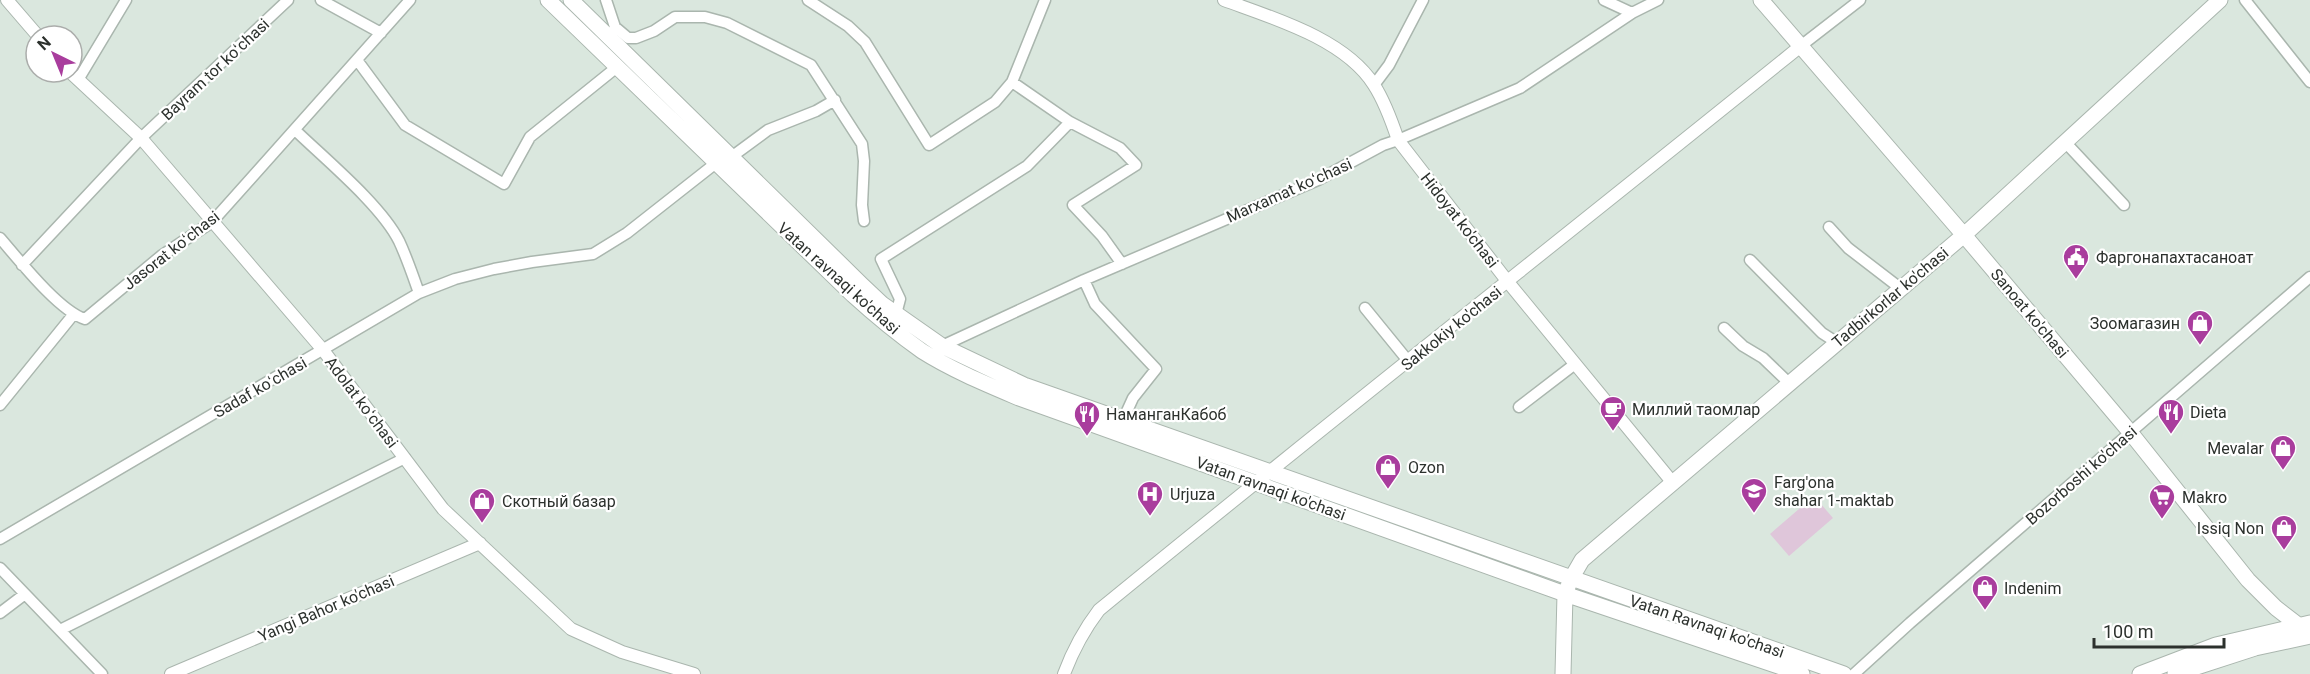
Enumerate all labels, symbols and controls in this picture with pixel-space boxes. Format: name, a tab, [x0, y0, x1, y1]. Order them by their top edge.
street label: Bayram tor koʻchasi	[158, 15, 273, 124]
north arrow	[24, 24, 84, 84]
text: N	[34, 33, 55, 54]
street label: Marxamat koʻchasi	[1223, 154, 1355, 227]
street label: Hidoyat ko'chasi	[1417, 169, 1503, 272]
street label: Jasorat koʻchasi	[119, 207, 223, 294]
street label: Vatan ravnaqi ko'chasi	[774, 219, 904, 338]
public building icon: Фаргонапахтасаноат	[2061, 242, 2091, 280]
street label: Tadbirkorlar ko'chasi	[1828, 243, 1952, 352]
place label: Фаргонапахтасаноат	[2096, 248, 2254, 267]
street label: Sanoat ko'chasi	[1987, 265, 2072, 362]
street label: Sakkokiy ko'chasi	[1397, 282, 1505, 375]
shop icon: Зоомагазин	[2185, 308, 2215, 346]
place label: Зоомагазин	[2090, 314, 2180, 333]
street label: Sadaf koʻchasi	[210, 353, 310, 422]
street label: Adolat koʻchasi	[321, 353, 402, 452]
cafe icon: Миллий таомлар	[1598, 394, 1628, 432]
restaurant icon: Dieta	[2156, 397, 2186, 435]
restaurant icon: НаманганКабоб	[1072, 399, 1102, 437]
place label: Миллий таомлар	[1632, 400, 1760, 419]
place label: Dieta	[2190, 403, 2227, 422]
place label: НаманганКабоб	[1106, 405, 1227, 424]
street label: Bozorboshi ko'chasi	[2022, 422, 2141, 529]
shop icon: Mevalar	[2268, 433, 2298, 471]
place label: Mevalar	[2207, 439, 2265, 458]
shop icon: Ozon	[1373, 452, 1403, 490]
street label: Vatan ravnaqi ko'chasi	[1193, 453, 1348, 524]
place label: Ozon	[1408, 458, 1445, 477]
place label: Farg'ona shahar 1-maktab	[1774, 473, 1894, 510]
school or university icon: Farg'ona shahar 1-maktab	[1739, 476, 1769, 514]
hospital icon: Urjuza	[1135, 479, 1165, 517]
supermarket icon: Makro	[2147, 482, 2177, 520]
place label: Urjuza	[1170, 485, 1215, 504]
shop icon: Скотный базар	[467, 486, 497, 524]
place label: Makro	[2182, 488, 2227, 507]
place label: Скотный базар	[502, 492, 616, 511]
shop icon: Issiq Non	[2269, 513, 2299, 551]
place label: Issiq Non	[2197, 519, 2264, 538]
street label: Yangi Bahor ko'chasi	[255, 571, 397, 646]
shop icon: Indenim	[1970, 573, 2000, 611]
place label: Indenim	[2004, 579, 2061, 598]
street label: Vatan Ravnaqi ko'chasi	[1627, 591, 1787, 662]
scale bar	[2094, 611, 2224, 649]
text: 100 m	[2103, 621, 2154, 642]

